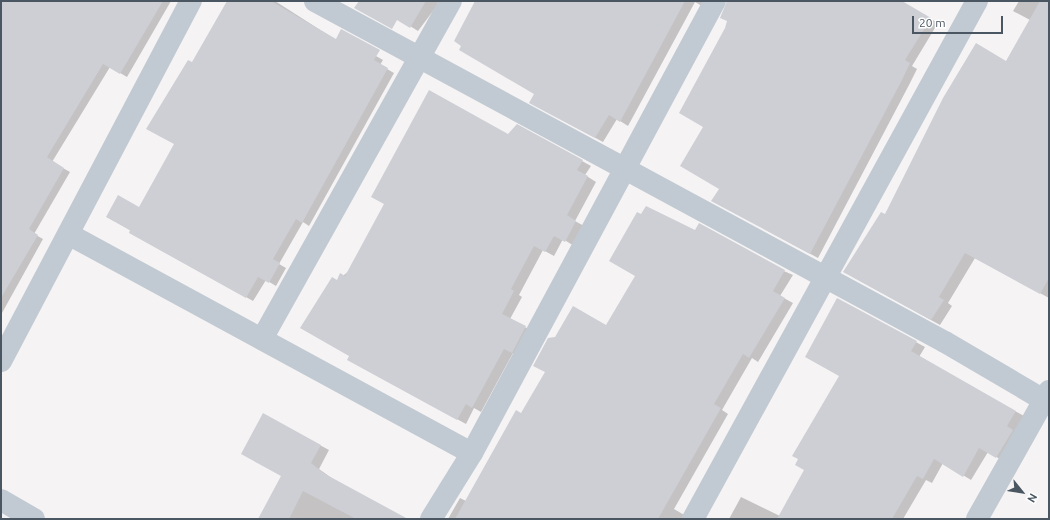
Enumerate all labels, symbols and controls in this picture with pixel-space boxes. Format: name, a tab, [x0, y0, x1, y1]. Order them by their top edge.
scale bar	[914, 8, 1005, 34]
text: 20 m	[919, 16, 946, 29]
north arrow	[1002, 472, 1042, 512]
text: N	[1025, 491, 1040, 505]

